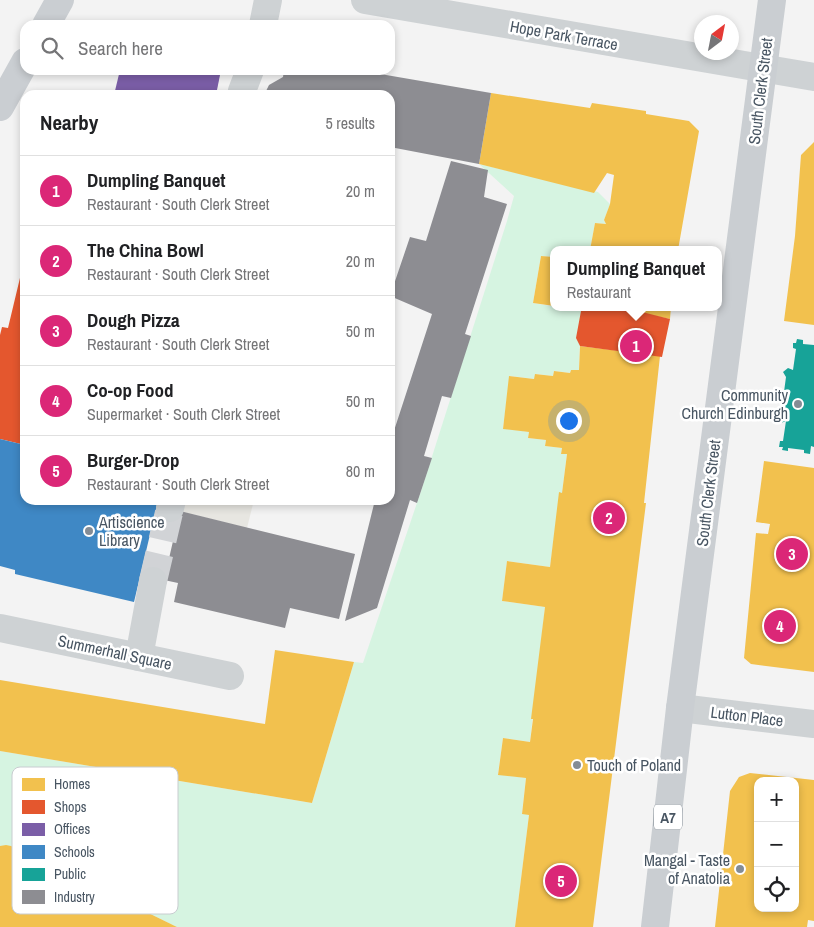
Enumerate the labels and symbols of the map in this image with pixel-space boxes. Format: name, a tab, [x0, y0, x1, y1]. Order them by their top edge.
street label: Hope Park Terrace	[508, 15, 620, 55]
north arrow	[694, 15, 739, 60]
street label: South Clerk Street	[743, 36, 777, 146]
pin: 1	[620, 327, 652, 365]
place label: Community Church Edinburgh	[682, 384, 788, 424]
marker: Community Church Edinburgh	[792, 398, 804, 410]
your location	[556, 408, 582, 434]
street label: South Clerk Street	[691, 438, 725, 548]
pin: 2	[593, 499, 625, 537]
place label: Artiscience Library	[98, 511, 165, 551]
marker: Artiscience Library	[83, 525, 95, 537]
pin: 3	[776, 535, 808, 573]
pin: 4	[764, 607, 796, 645]
street label: Summerhall Square	[56, 629, 174, 675]
street label: Lutton Place	[709, 701, 785, 731]
place label: Touch of Poland	[587, 754, 681, 776]
marker: Touch of Poland	[571, 759, 583, 771]
legend	[12, 767, 178, 914]
text: Homes	[54, 775, 91, 793]
text: Shops	[54, 798, 87, 816]
road number: A7	[654, 804, 682, 830]
text: Offices	[54, 820, 90, 838]
text: Schools	[54, 843, 95, 861]
place label: Mangal - Taste of Anatolia	[644, 849, 731, 889]
pin: 5	[545, 862, 577, 900]
marker: Mangal - Taste of Anatolia	[734, 863, 746, 875]
text: Public	[54, 865, 86, 883]
text: Industry	[54, 888, 95, 906]

